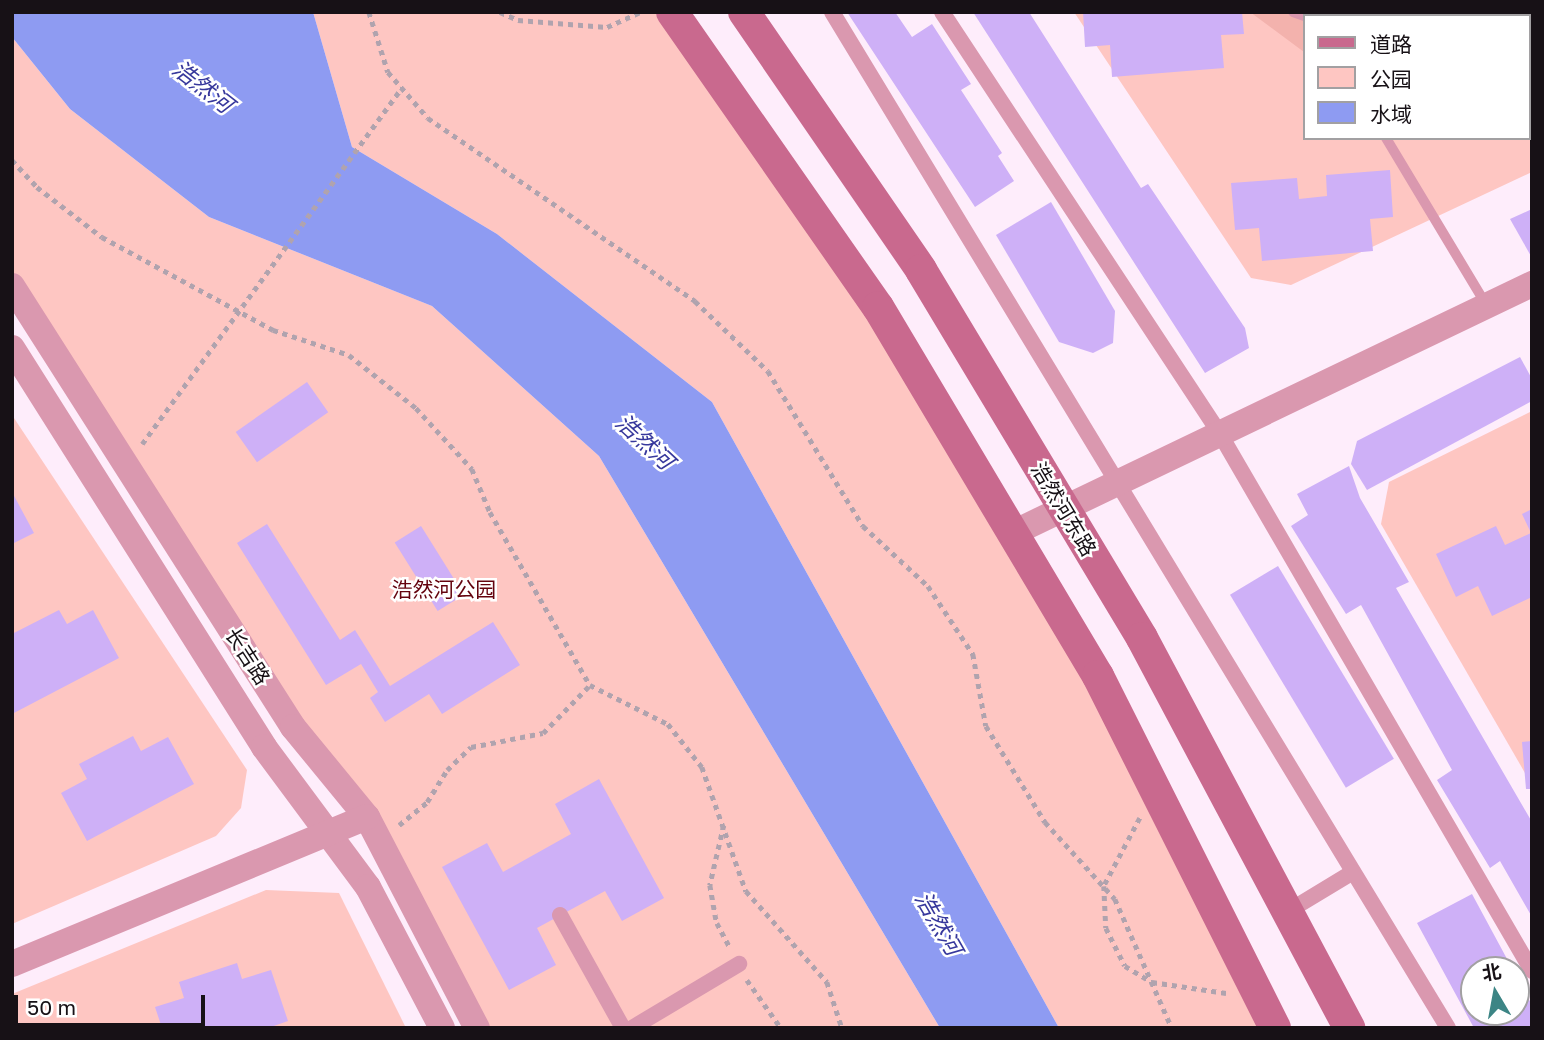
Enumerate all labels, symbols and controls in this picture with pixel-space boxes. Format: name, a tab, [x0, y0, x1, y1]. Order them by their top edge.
legend	[1302, 14, 1530, 140]
text: 道路	[1370, 31, 1412, 57]
water label: 浩然河	[167, 54, 239, 118]
text: 公园	[1370, 66, 1412, 92]
text: 水域	[1370, 101, 1412, 127]
water label: 浩然河	[610, 407, 680, 475]
street label: 浩然河东路	[1026, 458, 1102, 560]
park label: 浩然河公园	[392, 576, 496, 602]
street label: 长吉路	[220, 623, 276, 689]
water label: 浩然河	[910, 886, 968, 960]
north arrow	[1460, 956, 1530, 1026]
text: 北	[1480, 959, 1503, 985]
scale bar	[18, 981, 208, 1025]
text: 50 m	[27, 994, 76, 1020]

